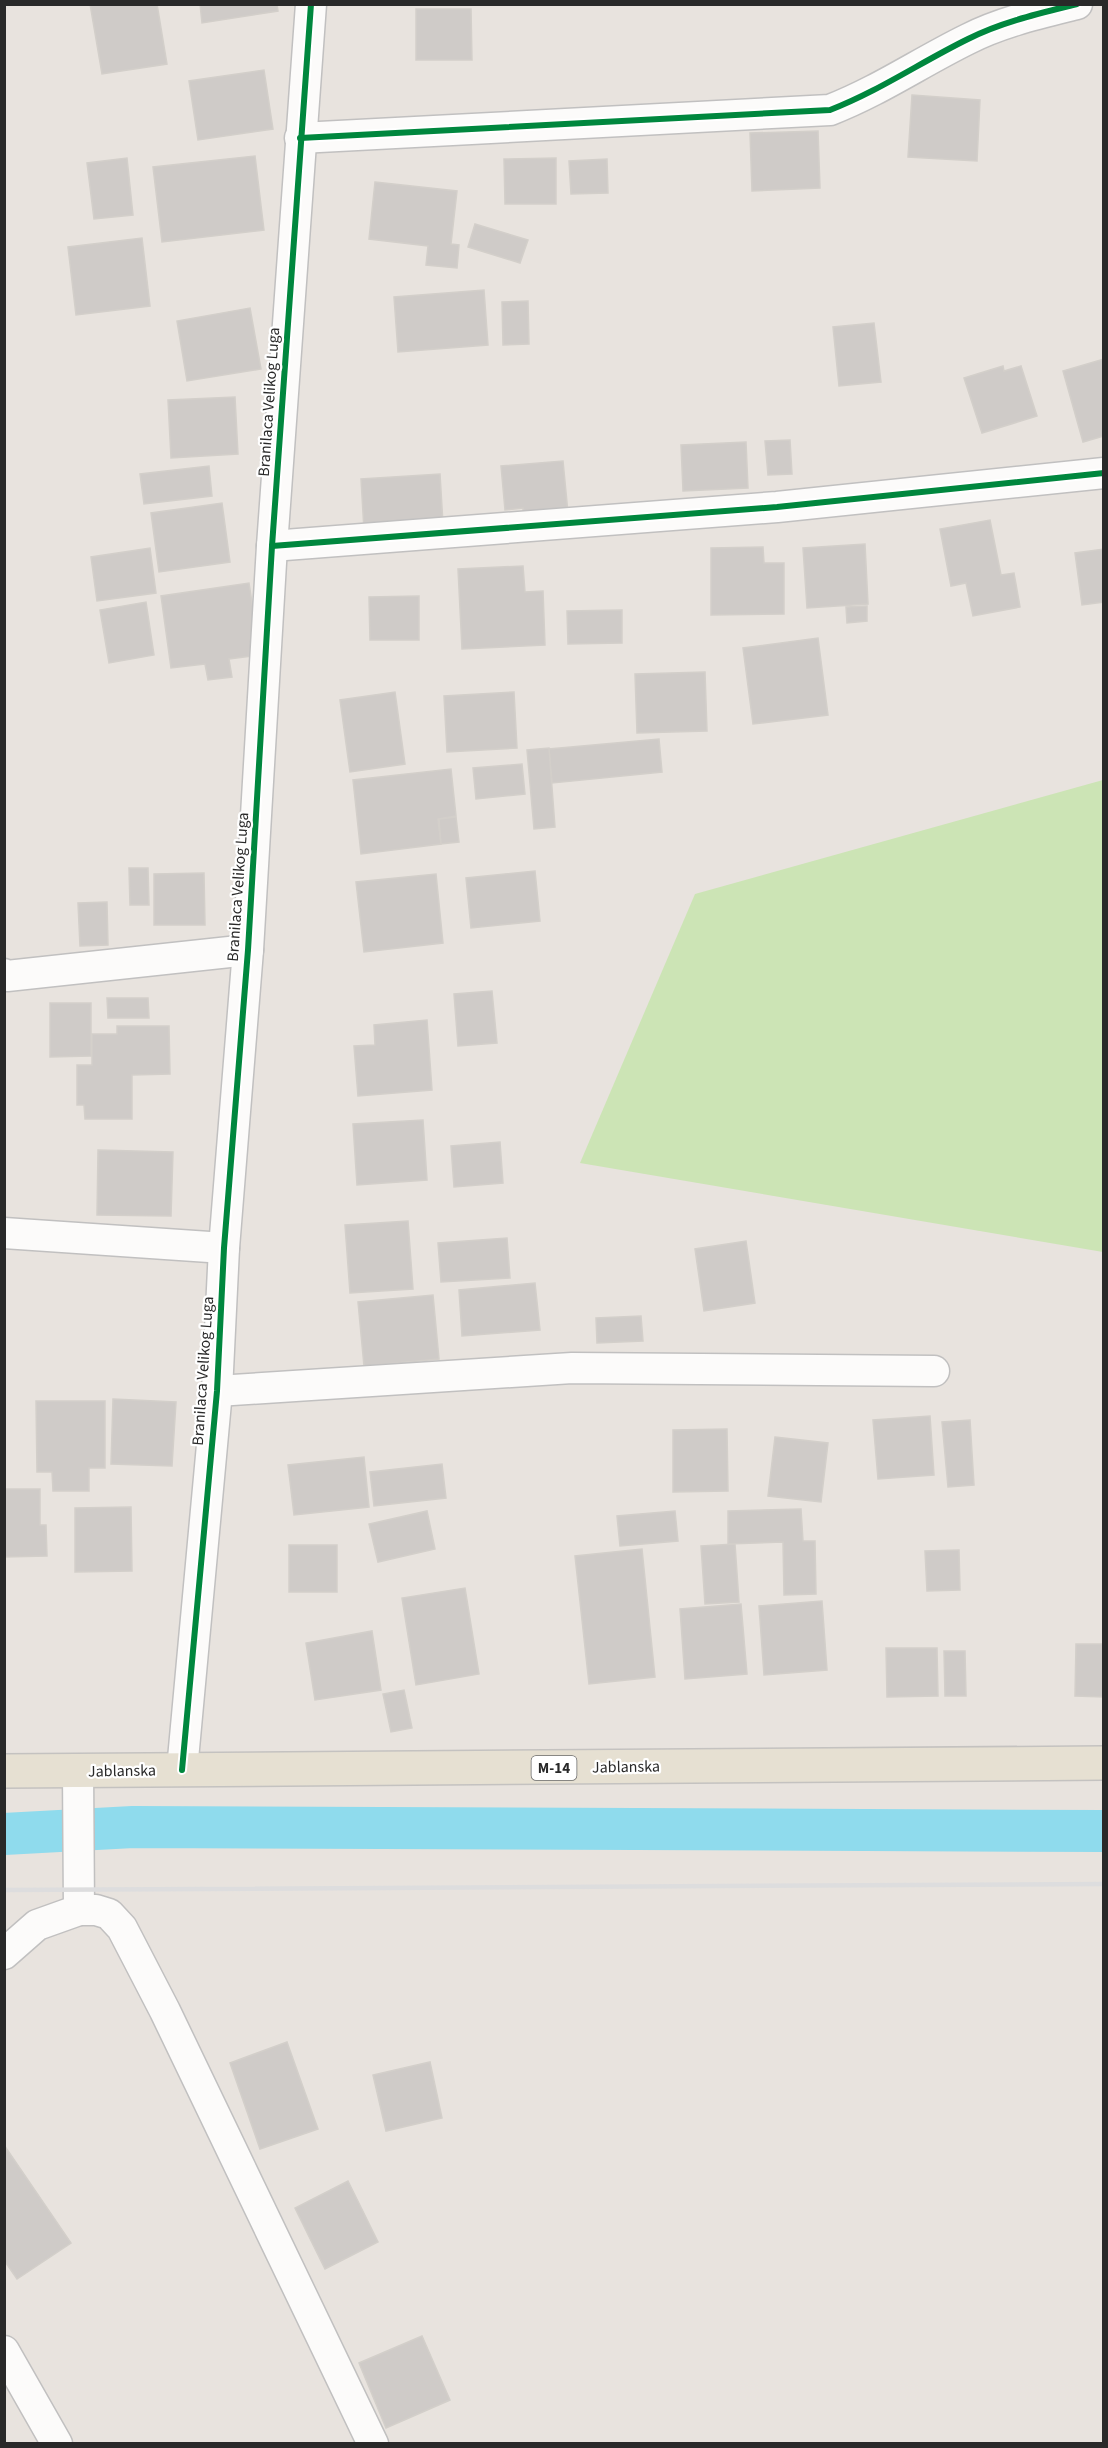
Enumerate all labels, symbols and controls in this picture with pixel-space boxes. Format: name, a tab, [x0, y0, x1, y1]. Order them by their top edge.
street label: Branilaca Velikog Luga	[253, 327, 285, 477]
street label: Branilaca Velikog Luga	[222, 812, 254, 962]
street label: Branilaca Velikog Luga	[187, 1296, 219, 1446]
street label: Jablanska	[592, 1755, 660, 1779]
road number: M-14	[532, 1756, 576, 1780]
street label: Jablanska	[88, 1759, 156, 1783]

